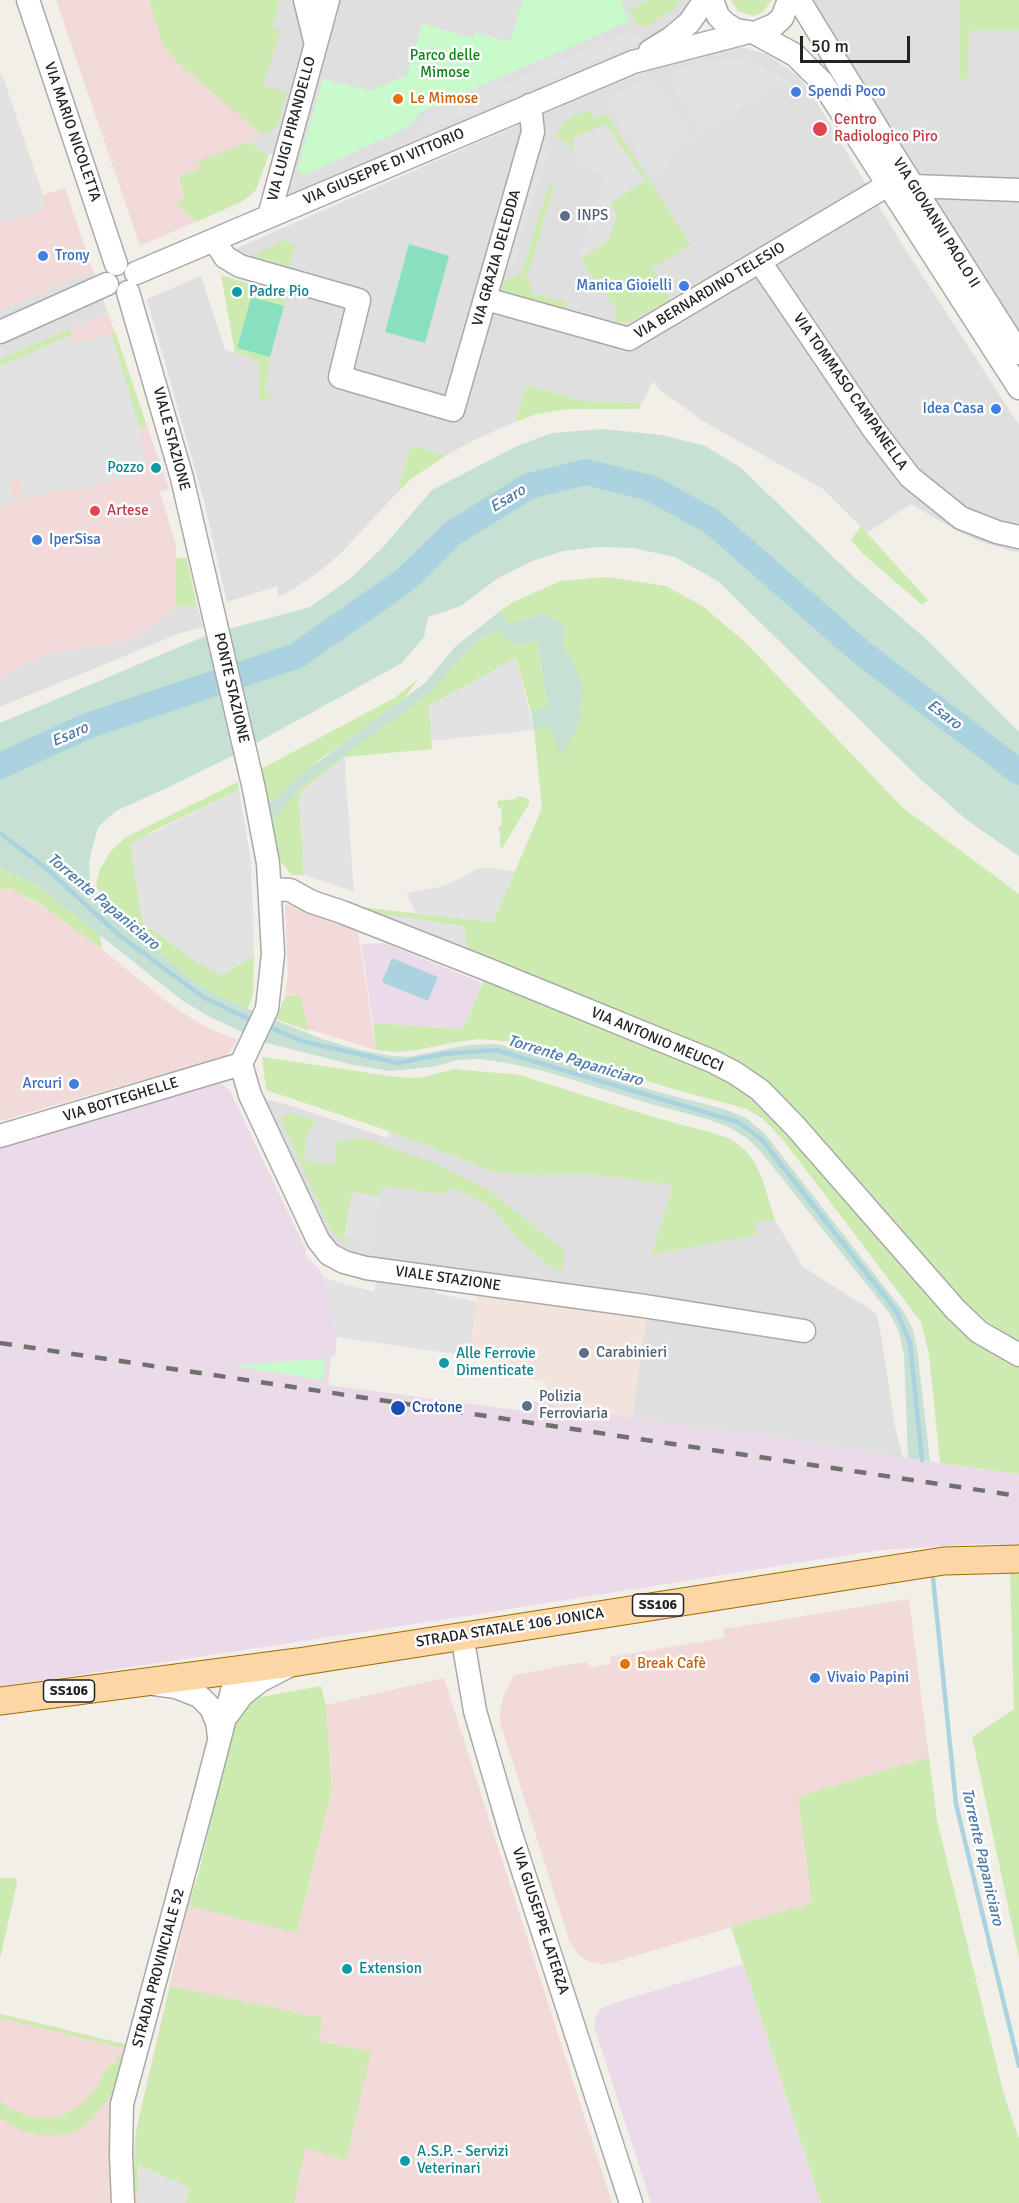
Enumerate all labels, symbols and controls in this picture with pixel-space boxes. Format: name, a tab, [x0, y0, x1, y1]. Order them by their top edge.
scale bar	[803, 24, 912, 62]
text: 50 m	[811, 35, 849, 57]
park label: Parco delle Mimose	[410, 47, 480, 82]
street label: VIA LUIGI PIRANDELLO	[264, 55, 320, 203]
street label: VIA MARIO NICOLETTA	[40, 60, 104, 204]
place label: Spendi Poco	[808, 83, 886, 101]
marker: Spendi Poco	[789, 85, 803, 99]
place label: Le Mimose	[410, 90, 478, 108]
marker: Le Mimose	[391, 92, 405, 106]
place label: Centro Radiologico Piro	[834, 111, 938, 146]
marker: Centro Radiologico Piro	[811, 120, 829, 138]
street label: VIA GIUSEPPE DI VITTORIO	[301, 125, 467, 209]
street label: VIA GIOVANNI PAOLO II	[889, 155, 983, 291]
street label: VIA GRAZIA DELEDDA	[469, 188, 525, 328]
place label: INPS	[577, 207, 608, 225]
marker: INPS	[558, 209, 572, 223]
street label: VIA BERNARDINO TELESIO	[631, 239, 789, 343]
place label: Trony	[55, 247, 90, 265]
marker: Trony	[36, 249, 50, 263]
place label: Manica Gioielli	[576, 277, 672, 295]
marker: Manica Gioielli	[677, 279, 691, 293]
place label: Padre Pio	[249, 283, 309, 301]
marker: Padre Pio	[230, 285, 244, 299]
street label: VIA TOMMASO CAMPANELLA	[789, 310, 911, 474]
street label: VIALE STAZIONE	[149, 385, 193, 493]
place label: Idea Casa	[923, 400, 984, 418]
marker: Idea Casa	[989, 402, 1003, 416]
place label: Pozzo	[107, 459, 144, 477]
marker: Pozzo	[149, 461, 163, 475]
water label: Esaro	[487, 481, 529, 517]
place label: Artese	[107, 502, 149, 520]
marker: Artese	[88, 504, 102, 518]
place label: IperSisa	[49, 531, 101, 549]
marker: IperSisa	[30, 533, 44, 547]
street label: PONTE STAZIONE	[210, 631, 252, 745]
water label: Esaro	[923, 696, 965, 734]
water label: Esaro	[49, 718, 91, 752]
water label: Torrente Papaniciaro	[43, 849, 163, 955]
street label: VIA ANTONIO MEUCCI	[588, 1004, 726, 1076]
water label: Torrente Papaniciaro	[505, 1031, 645, 1091]
street label: VIA BOTTEGHELLE	[61, 1074, 181, 1126]
place label: Arcuri	[22, 1075, 62, 1093]
marker: Arcuri	[67, 1077, 81, 1091]
street label: VIALE STAZIONE	[394, 1263, 502, 1295]
place label: Carabinieri	[596, 1344, 667, 1362]
place label: Alle Ferrovie Dimenticate	[456, 1345, 536, 1380]
marker: Carabinieri	[577, 1346, 591, 1360]
marker: Alle Ferrovie Dimenticate	[437, 1356, 451, 1370]
place label: Polizia Ferroviaria	[539, 1388, 608, 1423]
marker: Crotone	[389, 1399, 407, 1417]
place label: Crotone	[412, 1399, 463, 1417]
marker: Polizia Ferroviaria	[520, 1399, 534, 1413]
road number: SS106	[632, 1594, 684, 1616]
street label: STRADA STATALE 106 JONICA	[415, 1604, 605, 1652]
place label: Break Cafè	[637, 1655, 706, 1673]
marker: Break Cafè	[618, 1657, 632, 1671]
place label: Vivaio Papini	[827, 1669, 909, 1687]
marker: Vivaio Papini	[808, 1671, 822, 1685]
road number: SS106	[44, 1680, 94, 1702]
water label: Torrente Papaniciaro	[957, 1786, 1007, 1928]
street label: VIA GIUSEPPE LATERZA	[508, 1845, 572, 1997]
street label: STRADA PROVINCIALE 52	[129, 1886, 189, 2050]
place label: Extension	[359, 1960, 422, 1978]
marker: Extension	[340, 1962, 354, 1976]
place label: A.S.P. - Servizi Veterinari	[417, 2143, 509, 2178]
marker: A.S.P. - Servizi Veterinari	[398, 2154, 412, 2168]

